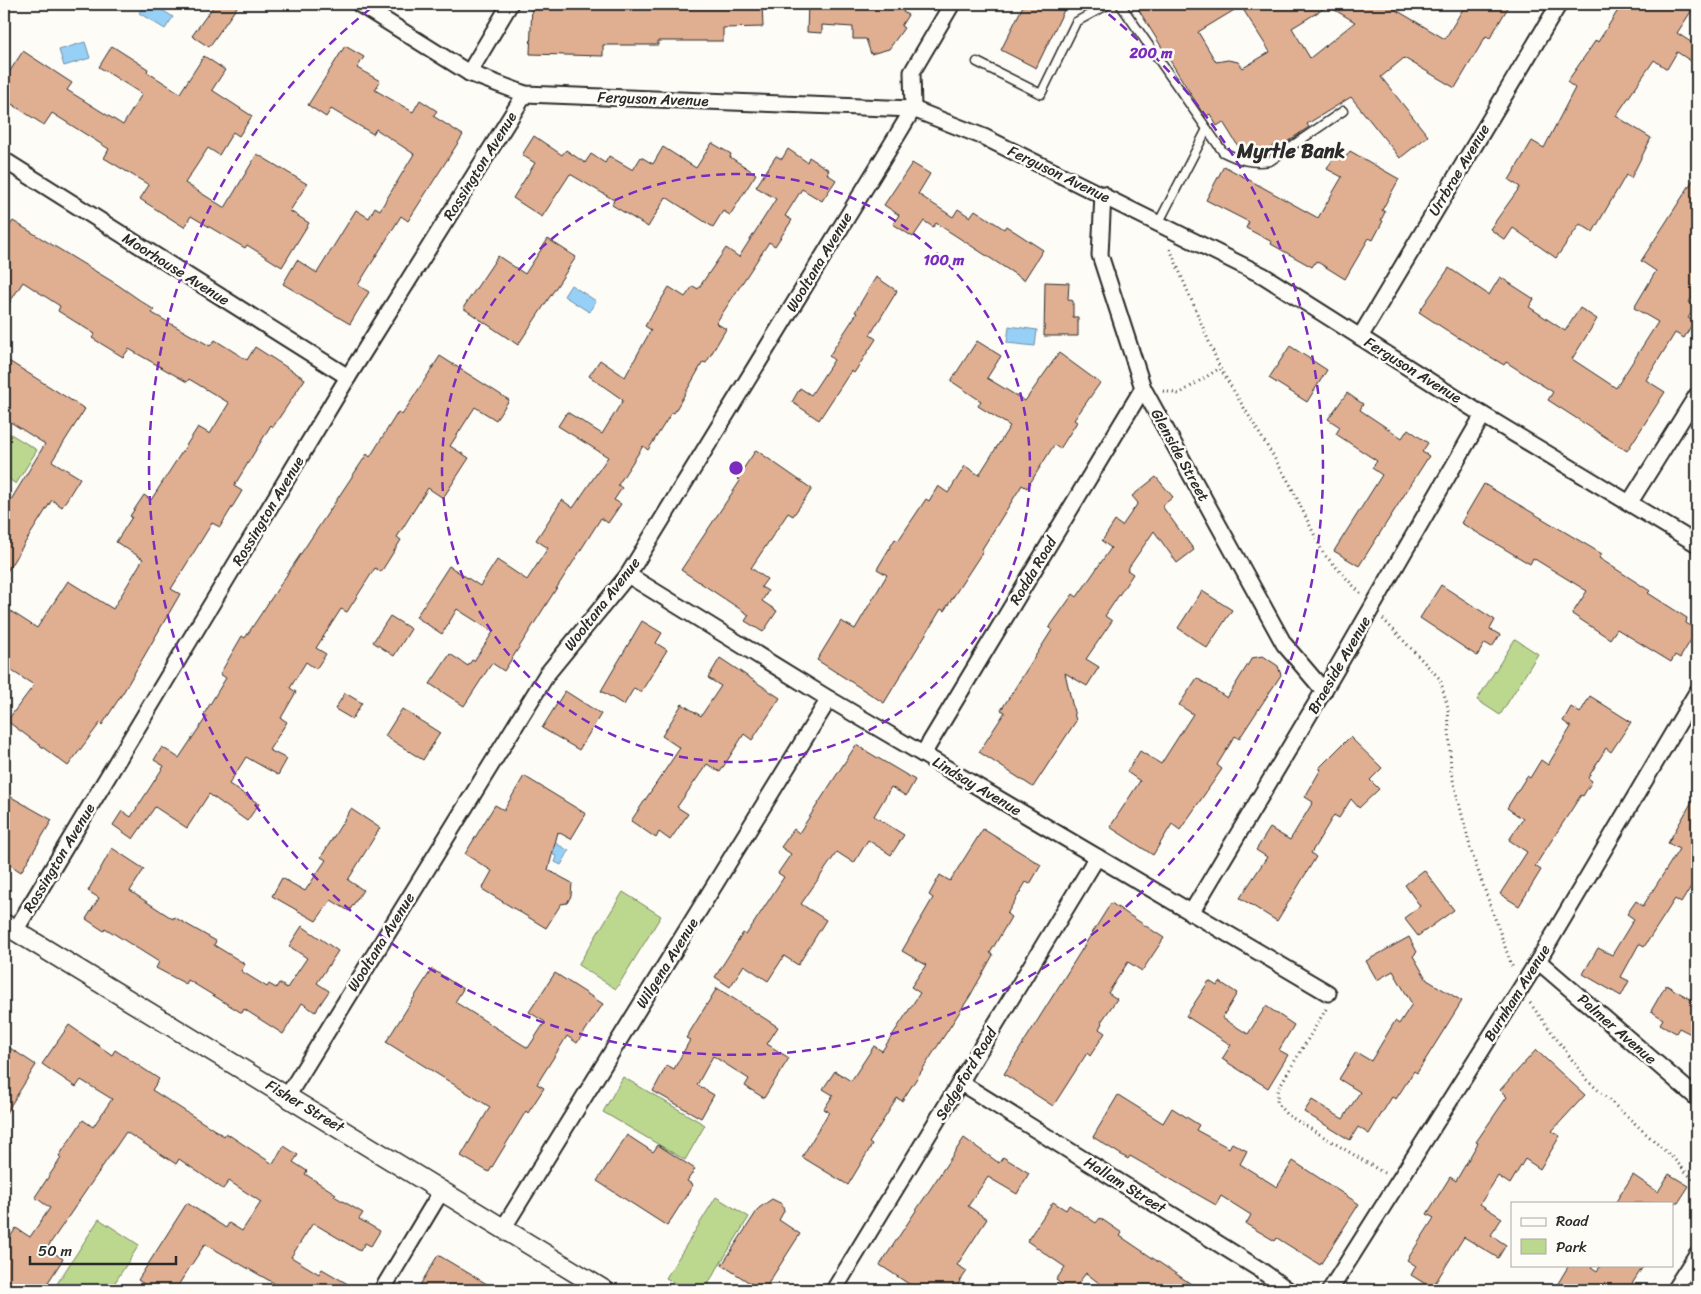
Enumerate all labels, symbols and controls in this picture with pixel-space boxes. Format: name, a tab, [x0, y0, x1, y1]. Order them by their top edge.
text: 200 m	[1128, 40, 1173, 66]
street label: Ferguson Avenue	[597, 84, 709, 114]
street label: Rossington Avenue	[436, 106, 524, 226]
street label: Urrbrae Avenue	[1421, 119, 1497, 221]
district label: Myrtle Bank	[1236, 134, 1345, 169]
street label: Ferguson Avenue	[1003, 138, 1115, 210]
street label: Wooltana Avenue	[779, 207, 859, 317]
street label: Moorhouse Avenue	[117, 225, 235, 313]
text: 100 m	[924, 247, 965, 273]
street label: Ferguson Avenue	[1359, 330, 1467, 410]
street label: Glenside Street	[1144, 404, 1217, 507]
street label: Rossington Avenue	[225, 451, 311, 571]
centre of rings	[727, 459, 745, 477]
street label: Rodda Road	[1002, 531, 1064, 610]
street label: Wooltana Avenue	[557, 551, 647, 657]
street label: Braeside Avenue	[1300, 611, 1378, 719]
street label: Lindsay Avenue	[927, 749, 1027, 823]
street label: Rossington Avenue	[16, 798, 102, 918]
street label: Wooltana Avenue	[340, 887, 422, 997]
street label: Wilgena Avenue	[629, 913, 705, 1013]
street label: Burnham Avenue	[1477, 939, 1557, 1047]
street label: Palmer Avenue	[1571, 987, 1663, 1071]
street label: Sedgeford Road	[928, 1022, 1005, 1125]
street label: Fisher Street	[261, 1072, 350, 1140]
street label: Hallam Street	[1079, 1149, 1172, 1221]
legend	[1511, 1202, 1674, 1266]
text: Road	[1556, 1208, 1589, 1234]
scale bar	[30, 1234, 176, 1266]
text: Park	[1556, 1234, 1587, 1260]
text: 50 m	[38, 1238, 73, 1264]

